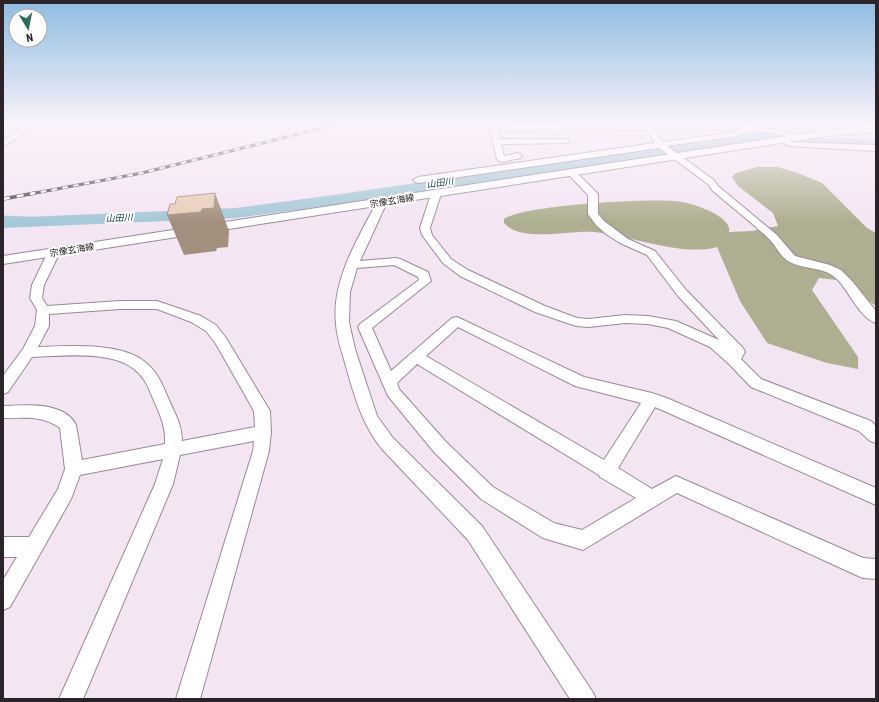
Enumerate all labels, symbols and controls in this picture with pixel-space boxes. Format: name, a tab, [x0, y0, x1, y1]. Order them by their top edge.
north arrow	[8, 8, 48, 48]
text: N	[25, 30, 34, 44]
water label: 山田川	[426, 176, 455, 190]
street label: 宗像玄海線	[369, 192, 416, 209]
water label: 山田川	[105, 212, 134, 224]
street label: 宗像玄海線	[49, 241, 96, 258]

